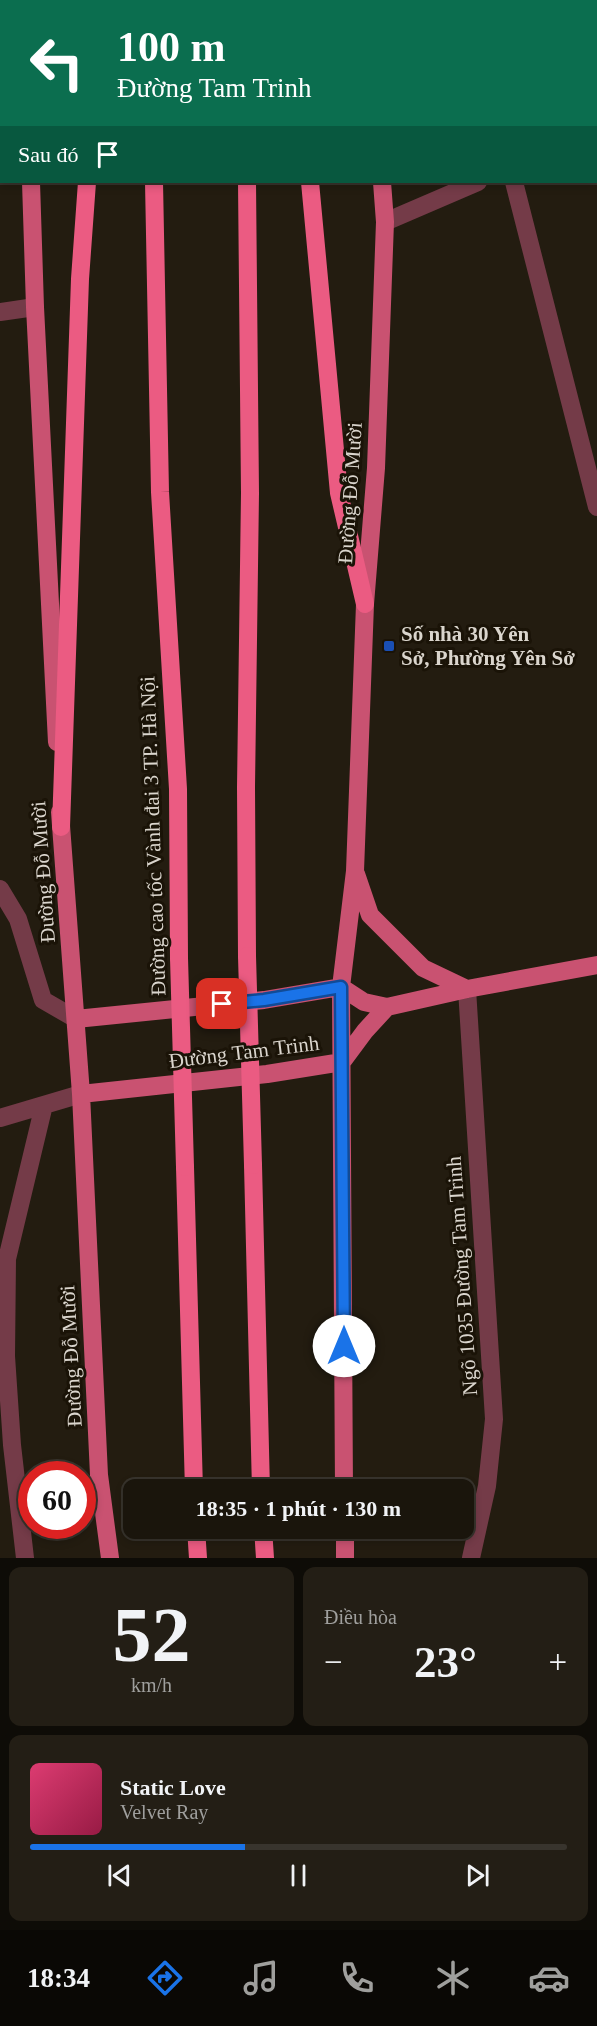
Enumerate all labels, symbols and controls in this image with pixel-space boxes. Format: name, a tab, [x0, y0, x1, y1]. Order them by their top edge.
icon: left	[18, 24, 96, 102]
text: 100 m	[117, 24, 226, 70]
text: Đường Tam Trinh	[117, 73, 312, 103]
icon: arrive	[91, 138, 124, 171]
text: Sau đó	[18, 142, 79, 167]
street label: Đường Đỗ Mười	[333, 421, 367, 565]
place label: Số nhà 30 Yên Sở, Phường Yên Sở	[401, 622, 575, 670]
marker: Số nhà 30 Yên Sở, Phường Yên Sở	[382, 639, 396, 653]
street label: Đường cao tốc Vành đai 3 TP. Hà Nội	[135, 676, 171, 996]
street label: Đường Đỗ Mười	[26, 800, 60, 944]
pin	[196, 978, 247, 1029]
icon: arrive	[205, 987, 238, 1020]
street label: Đường Tam Trinh	[167, 1031, 321, 1073]
street label: Ngõ 1035 Đường Tam Trinh	[442, 1155, 482, 1397]
street label: Đường Đỗ Mười	[55, 1284, 87, 1427]
position arrow	[312, 1314, 376, 1378]
speed limit sign: 60	[18, 1461, 96, 1539]
text: 18:35 · 1 phút · 130 m	[196, 1496, 401, 1521]
text: 52	[113, 1591, 191, 1678]
text: Điều hòa	[324, 1606, 397, 1628]
text: 23°	[414, 1637, 477, 1687]
text: −	[324, 1644, 343, 1680]
text: +	[548, 1644, 567, 1680]
text: km/h	[131, 1674, 172, 1696]
text: Static Love	[120, 1775, 226, 1800]
text: Velvet Ray	[120, 1801, 208, 1823]
icon: previous	[103, 1859, 136, 1892]
icon: pause	[282, 1859, 315, 1892]
icon: next	[461, 1859, 494, 1892]
icon: directions	[144, 1957, 186, 1999]
icon: music	[240, 1957, 282, 1999]
icon: phone	[336, 1957, 378, 1999]
icon: climate	[432, 1957, 474, 1999]
icon: car	[528, 1957, 570, 1999]
text: 18:34	[27, 1963, 90, 1993]

